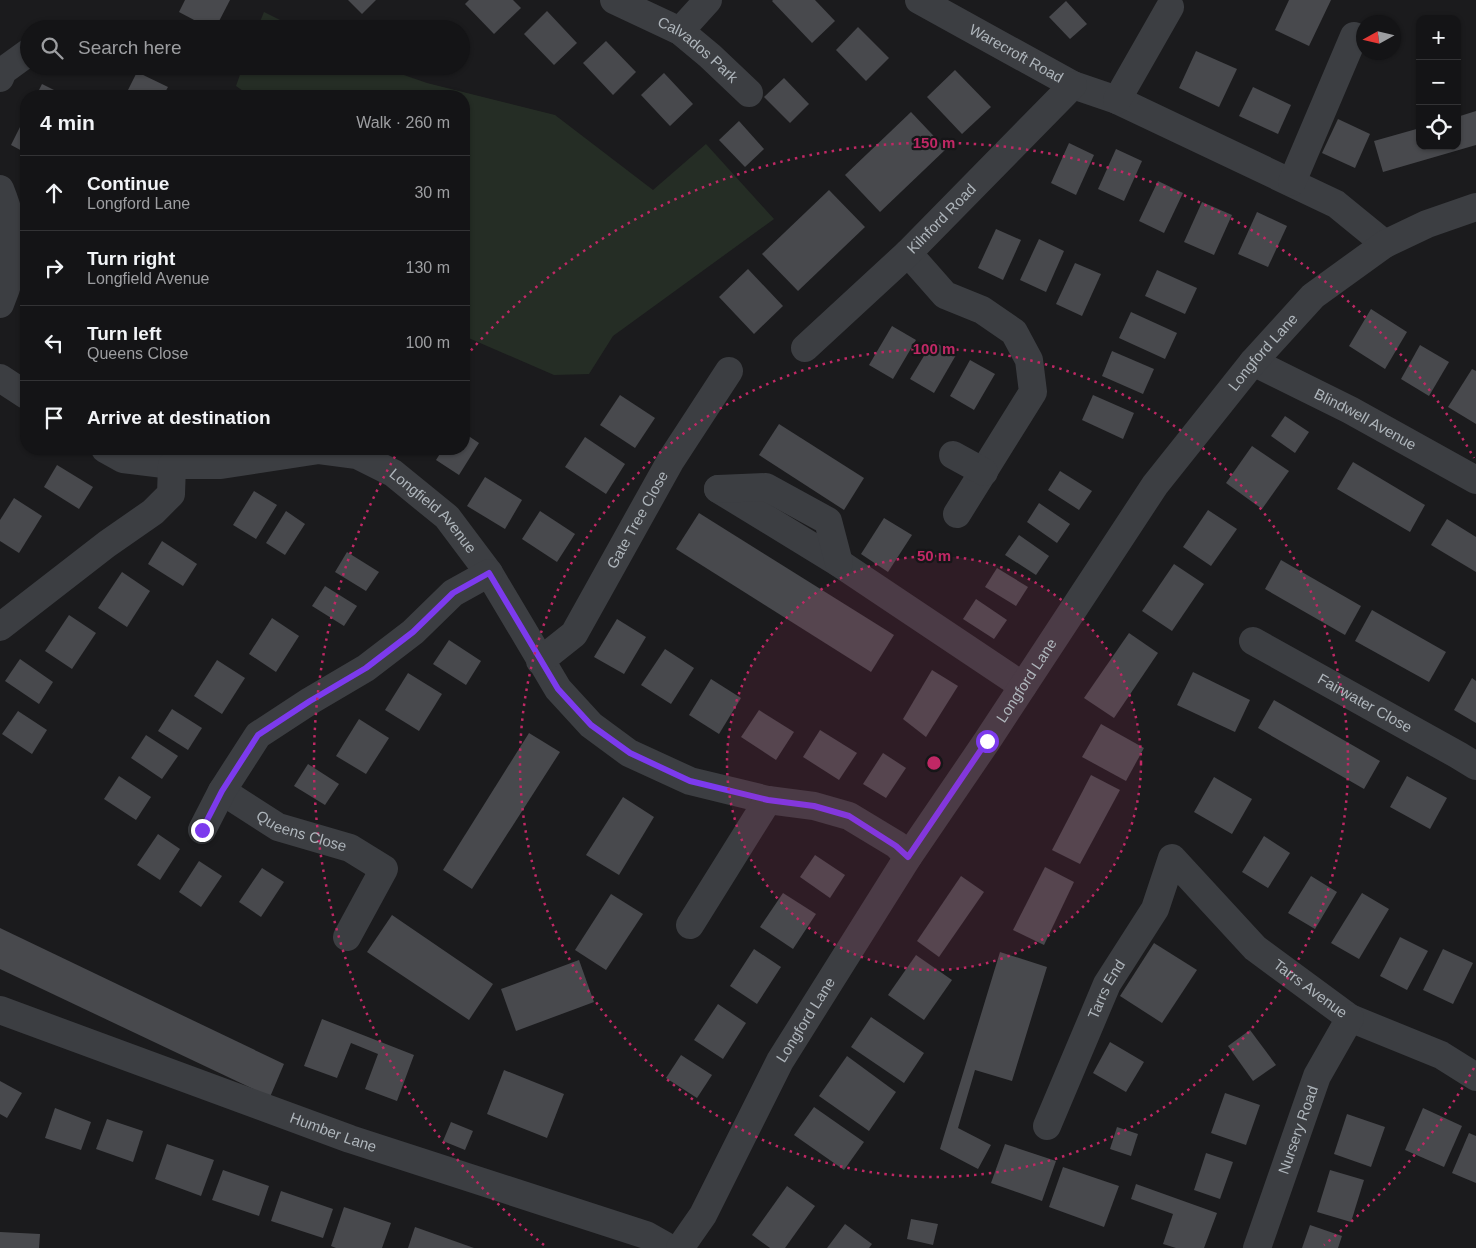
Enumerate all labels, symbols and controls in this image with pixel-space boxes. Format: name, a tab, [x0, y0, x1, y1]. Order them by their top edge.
street label: Calvados Park	[655, 13, 742, 86]
north arrow	[1356, 15, 1401, 60]
map controls	[1416, 15, 1461, 150]
button: +	[1416, 15, 1461, 60]
search box	[20, 20, 470, 75]
street label: Warecroft Road	[967, 21, 1066, 86]
icon: search	[38, 34, 66, 62]
text: Search here	[78, 37, 182, 58]
button: −	[1416, 60, 1461, 105]
button: locate	[1416, 105, 1461, 150]
text: 4 min	[40, 111, 95, 134]
text: Walk · 260 m	[356, 114, 450, 131]
text: 150 m	[913, 134, 955, 151]
text: Continue	[87, 173, 169, 194]
icon: ahead	[40, 179, 68, 207]
street label: Kilnford Road	[903, 180, 979, 257]
text: 30 m	[414, 184, 450, 201]
text: Longford Lane	[87, 195, 190, 212]
text: Turn right	[87, 248, 175, 269]
icon: right	[40, 254, 68, 282]
text: 130 m	[406, 259, 450, 276]
text: Longfield Avenue	[87, 270, 209, 287]
street label: Longford Lane	[1225, 310, 1301, 394]
text: Turn left	[87, 323, 162, 344]
icon: left	[40, 329, 68, 357]
text: 100 m	[406, 334, 450, 351]
text: 100 m	[913, 340, 955, 357]
text: Queens Close	[87, 345, 188, 362]
street label: Blindwell Avenue	[1312, 385, 1419, 453]
icon: arrive	[40, 404, 68, 432]
text: Arrive at destination	[87, 407, 271, 428]
street label: Longfield Avenue	[386, 465, 480, 556]
street label: Gate Tree Close	[603, 468, 671, 572]
text: 50 m	[917, 547, 951, 564]
street label: Longford Lane	[993, 635, 1060, 725]
street label: Fairwater Close	[1315, 670, 1415, 736]
route start	[976, 730, 999, 753]
centre of rings	[925, 754, 943, 772]
street label: Queens Close	[253, 806, 349, 855]
route end	[191, 819, 214, 842]
street label: Tarrs End	[1084, 956, 1128, 1021]
street label: Tarrs Avenue	[1270, 956, 1351, 1021]
street label: Longford Lane	[772, 974, 838, 1065]
street label: Nursery Road	[1274, 1083, 1321, 1176]
street label: Humber Lane	[288, 1109, 379, 1155]

